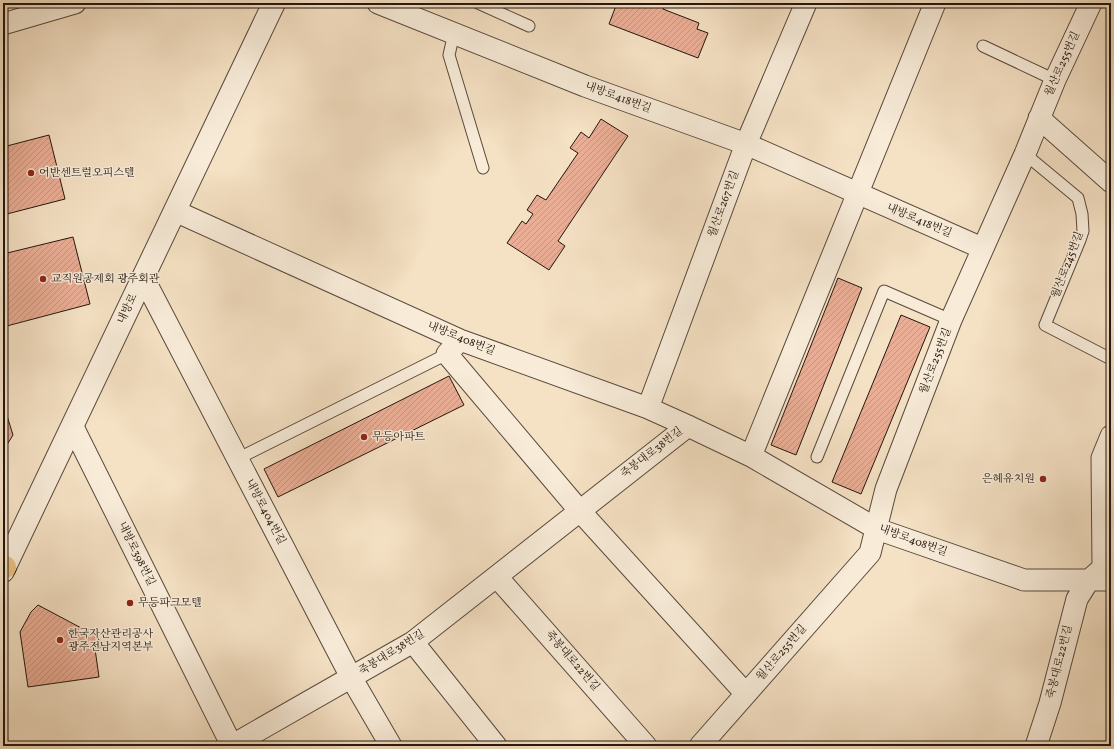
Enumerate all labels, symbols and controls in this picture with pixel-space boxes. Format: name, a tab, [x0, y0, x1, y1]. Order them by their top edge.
street label: 월산로255번길	[1042, 29, 1084, 99]
street label: 내방로418번길	[583, 79, 653, 117]
place label: 어반센트럴오피스텔	[39, 166, 135, 181]
marker: 어반센트럴오피스텔	[26, 168, 36, 178]
street label: 월산로267번길	[705, 169, 743, 239]
street label: 내방로418번길	[884, 201, 954, 241]
street label: 월산로245번길	[1048, 230, 1088, 300]
place label: 교직원공제회 광주회관	[51, 272, 160, 287]
marker: 교직원공제회 광주회관	[38, 274, 48, 284]
street label: 내방로	[114, 291, 142, 327]
street label: 내방로408번길	[425, 319, 497, 359]
street label: 월산로255번길	[917, 326, 955, 396]
street label: 죽봉대로38번길	[618, 424, 686, 482]
place label: 무등아파트	[372, 430, 426, 445]
marker: 무등아파트	[359, 432, 369, 442]
place label: 은혜유치원	[982, 472, 1035, 487]
marker: 은혜유치원	[1038, 474, 1048, 484]
street label: 내방로404번길	[241, 477, 289, 547]
street label: 내방로398번길	[114, 519, 158, 589]
street label: 내방로408번길	[877, 522, 949, 560]
place label: 무등파크모텔	[138, 596, 202, 611]
marker: 무등파크모텔	[125, 598, 135, 608]
street label: 월산로255번길	[754, 622, 810, 684]
street label: 죽봉대로22번길	[1044, 624, 1076, 700]
place label: 한국자산관리공사 광주전남지역본부	[68, 627, 153, 655]
street label: 죽봉대로38번길	[356, 627, 428, 679]
street label: 죽봉대로22번길	[542, 628, 602, 694]
marker: 한국자산관리공사 광주전남지역본부	[55, 635, 65, 645]

